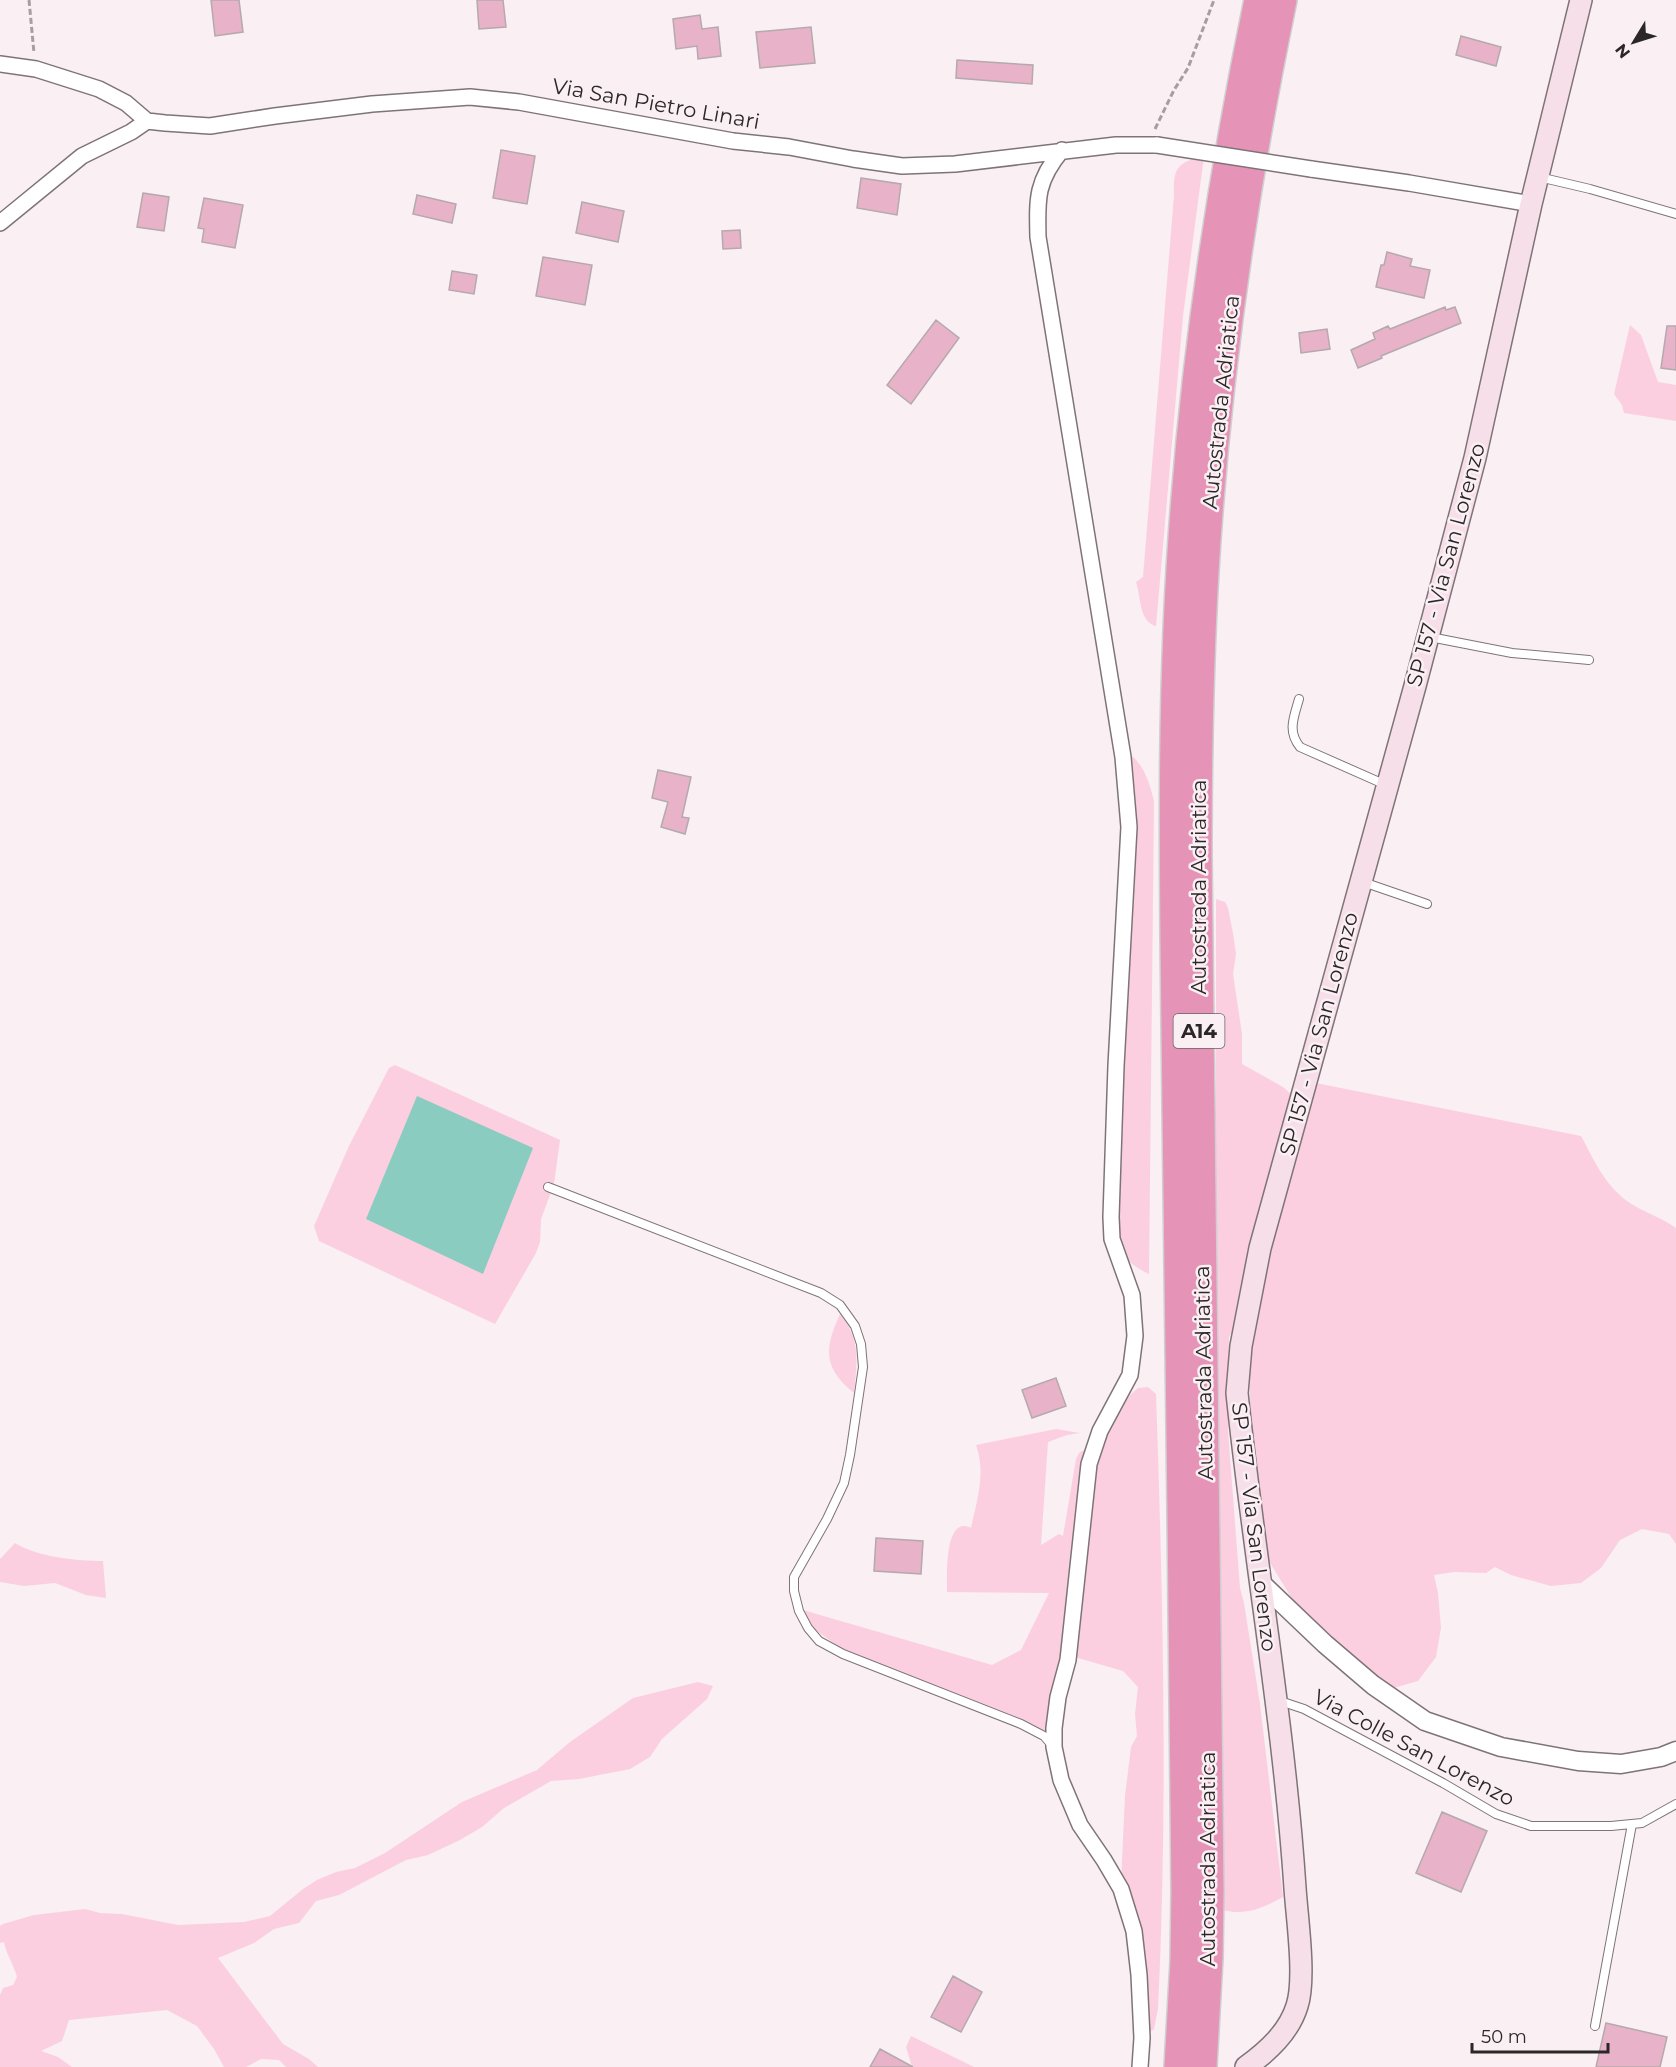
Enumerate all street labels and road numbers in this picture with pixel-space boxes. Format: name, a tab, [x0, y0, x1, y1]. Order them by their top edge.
street label: Via San Pietro Linari	[550, 73, 762, 134]
street label: Autostrada Adriatica	[1197, 294, 1244, 510]
street label: SP 157 - Via San Lorenzo	[1401, 440, 1490, 689]
street label: Autostrada Adriatica	[1186, 780, 1211, 995]
street label: SP 157 - Via San Lorenzo	[1274, 909, 1363, 1158]
road number: A14	[1174, 1014, 1224, 1048]
street label: Autostrada Adriatica	[1189, 1265, 1218, 1481]
street label: SP 157 - Via San Lorenzo	[1227, 1401, 1282, 1653]
street label: Via Colle San Lorenzo	[1309, 1684, 1519, 1811]
street label: Autostrada Adriatica	[1195, 1752, 1220, 1967]

